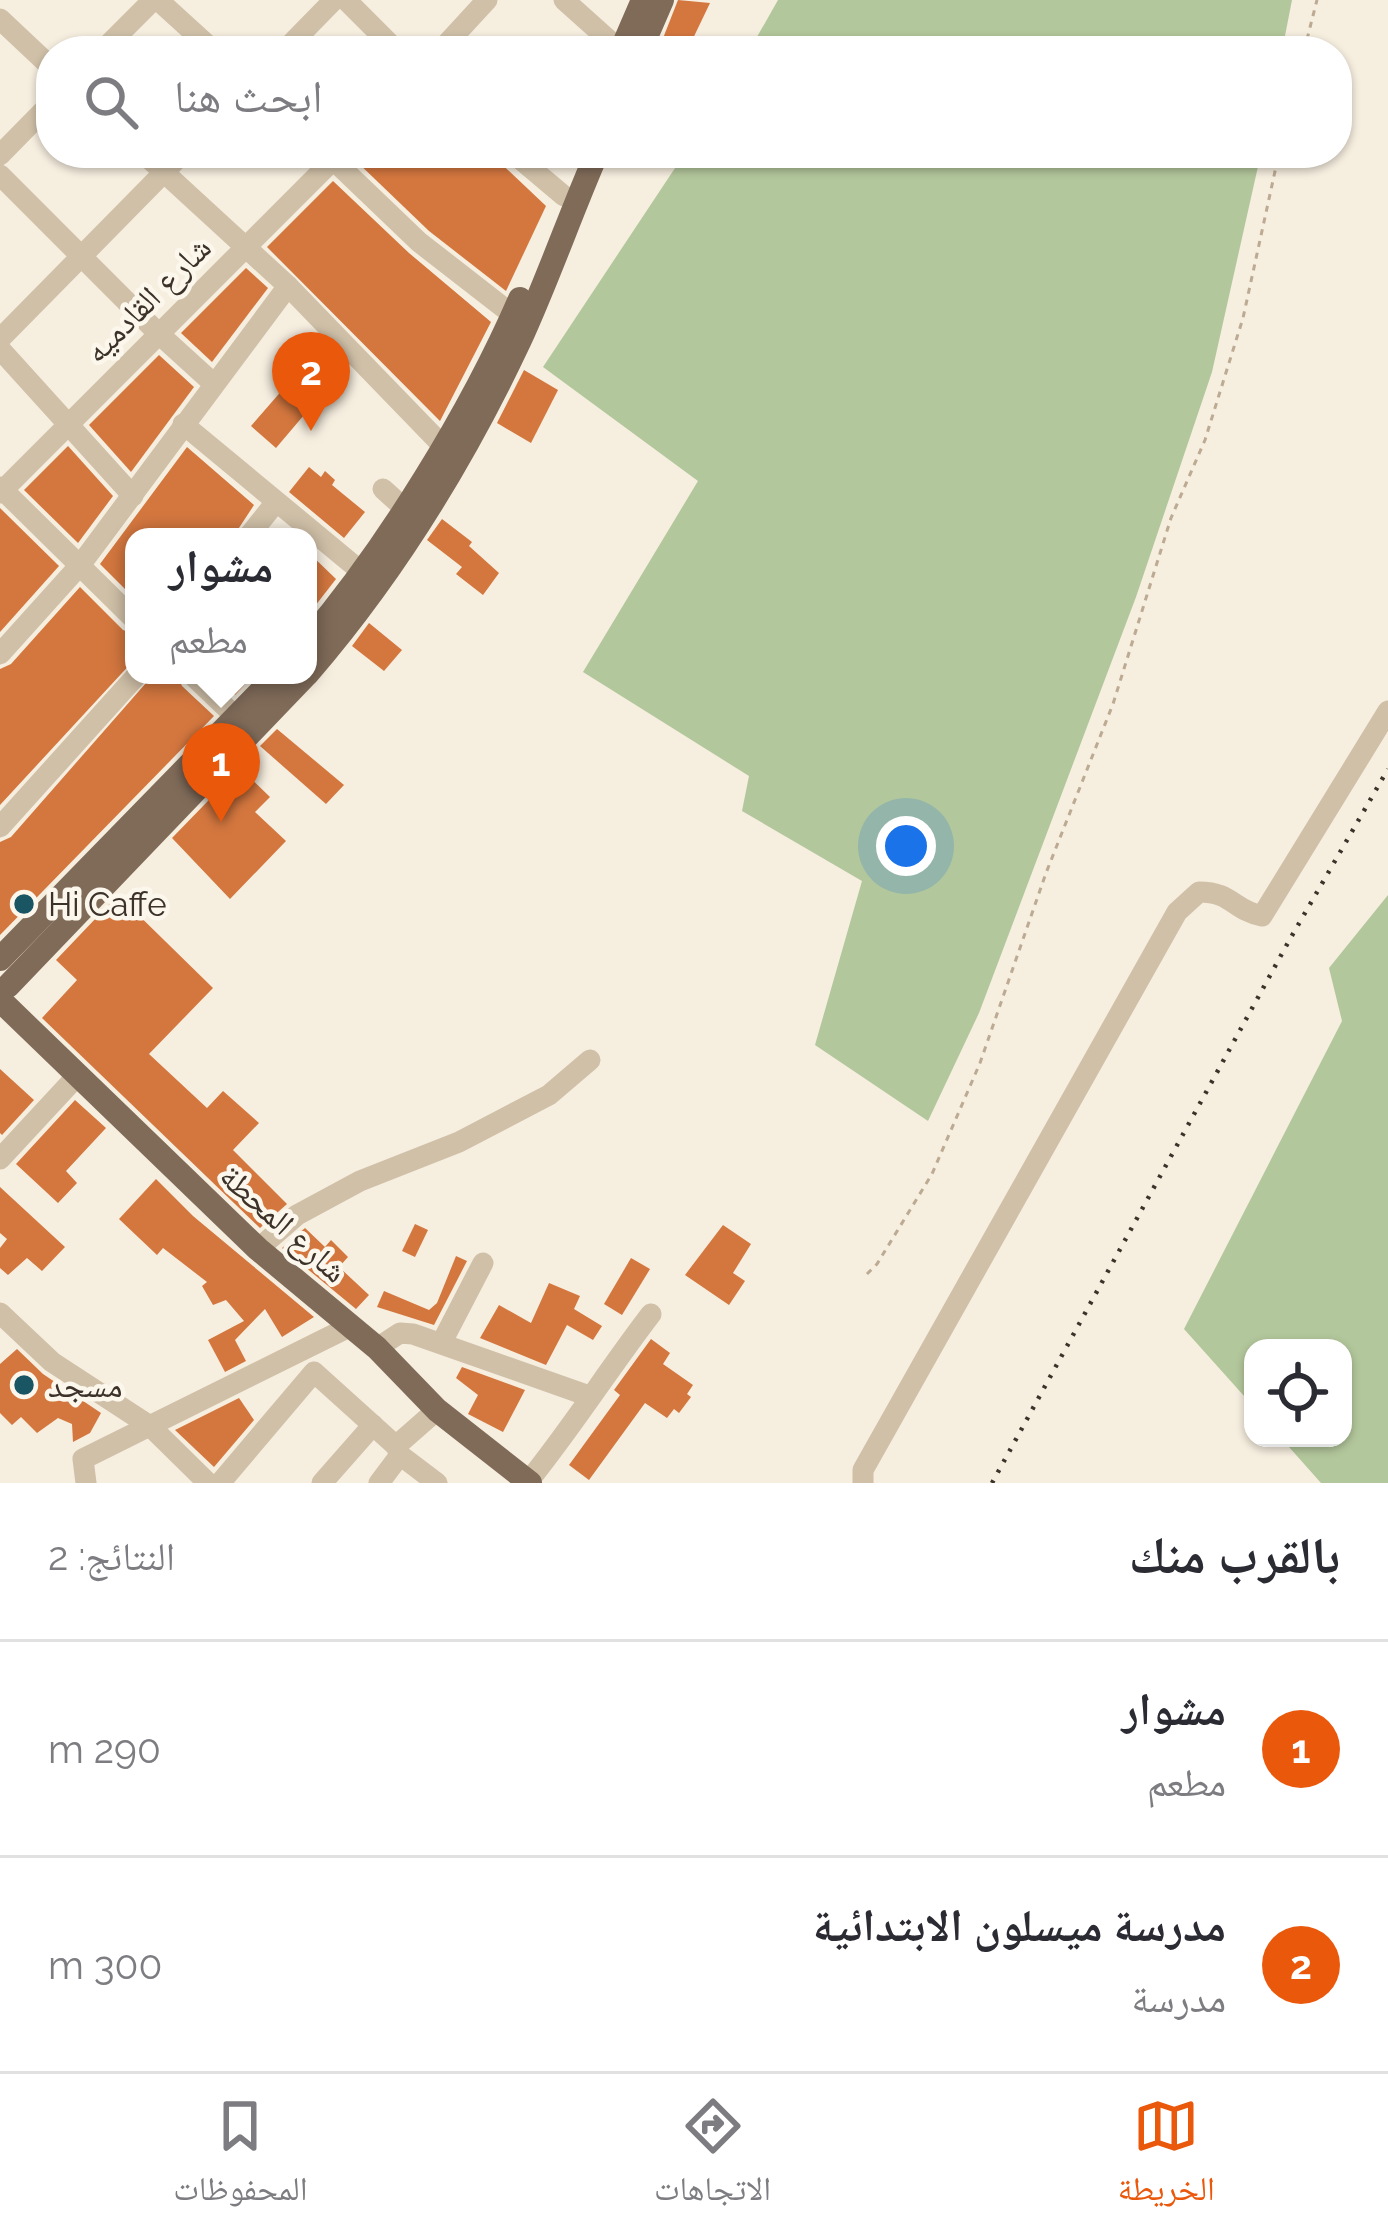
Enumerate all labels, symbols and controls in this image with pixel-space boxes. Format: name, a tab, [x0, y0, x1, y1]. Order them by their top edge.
search box	[36, 36, 1352, 168]
icon: search	[78, 69, 144, 135]
text: ابحث هنا	[174, 70, 323, 123]
street label: شارع القادميه	[76, 228, 219, 371]
pin: 2	[272, 332, 350, 431]
popup	[125, 528, 317, 684]
text: مشوار	[169, 540, 273, 593]
text: مطعم	[169, 616, 248, 662]
pin: 1	[182, 723, 260, 822]
your location	[876, 816, 936, 876]
place label: Hi Caffe	[48, 885, 167, 924]
marker: Hi Caffe	[11, 891, 37, 917]
street label: شارع المحطة	[212, 1156, 355, 1291]
map controls	[1244, 1339, 1352, 1447]
button: locate	[1244, 1339, 1352, 1447]
place label: مسجد	[48, 1366, 123, 1405]
marker: مسجد	[11, 1372, 37, 1398]
text: بالقرب منك	[1129, 1525, 1340, 1585]
text: النتائج: 2	[48, 1533, 175, 1579]
text: مشوار	[1122, 1683, 1226, 1736]
text: 290 m	[48, 1726, 161, 1772]
text: 1	[1291, 1726, 1311, 1772]
text: مطعم	[1147, 1759, 1226, 1805]
text: مدرسة ميسلون الابتدائية	[813, 1899, 1226, 1952]
text: 300 m	[48, 1942, 162, 1988]
text: 2	[1290, 1942, 1312, 1988]
text: مدرسة	[1131, 1975, 1226, 2021]
tab: المحفوظات	[173, 2093, 308, 2221]
tab: الاتجاهات	[654, 2093, 771, 2221]
tab: الخريطة	[1118, 2093, 1215, 2221]

